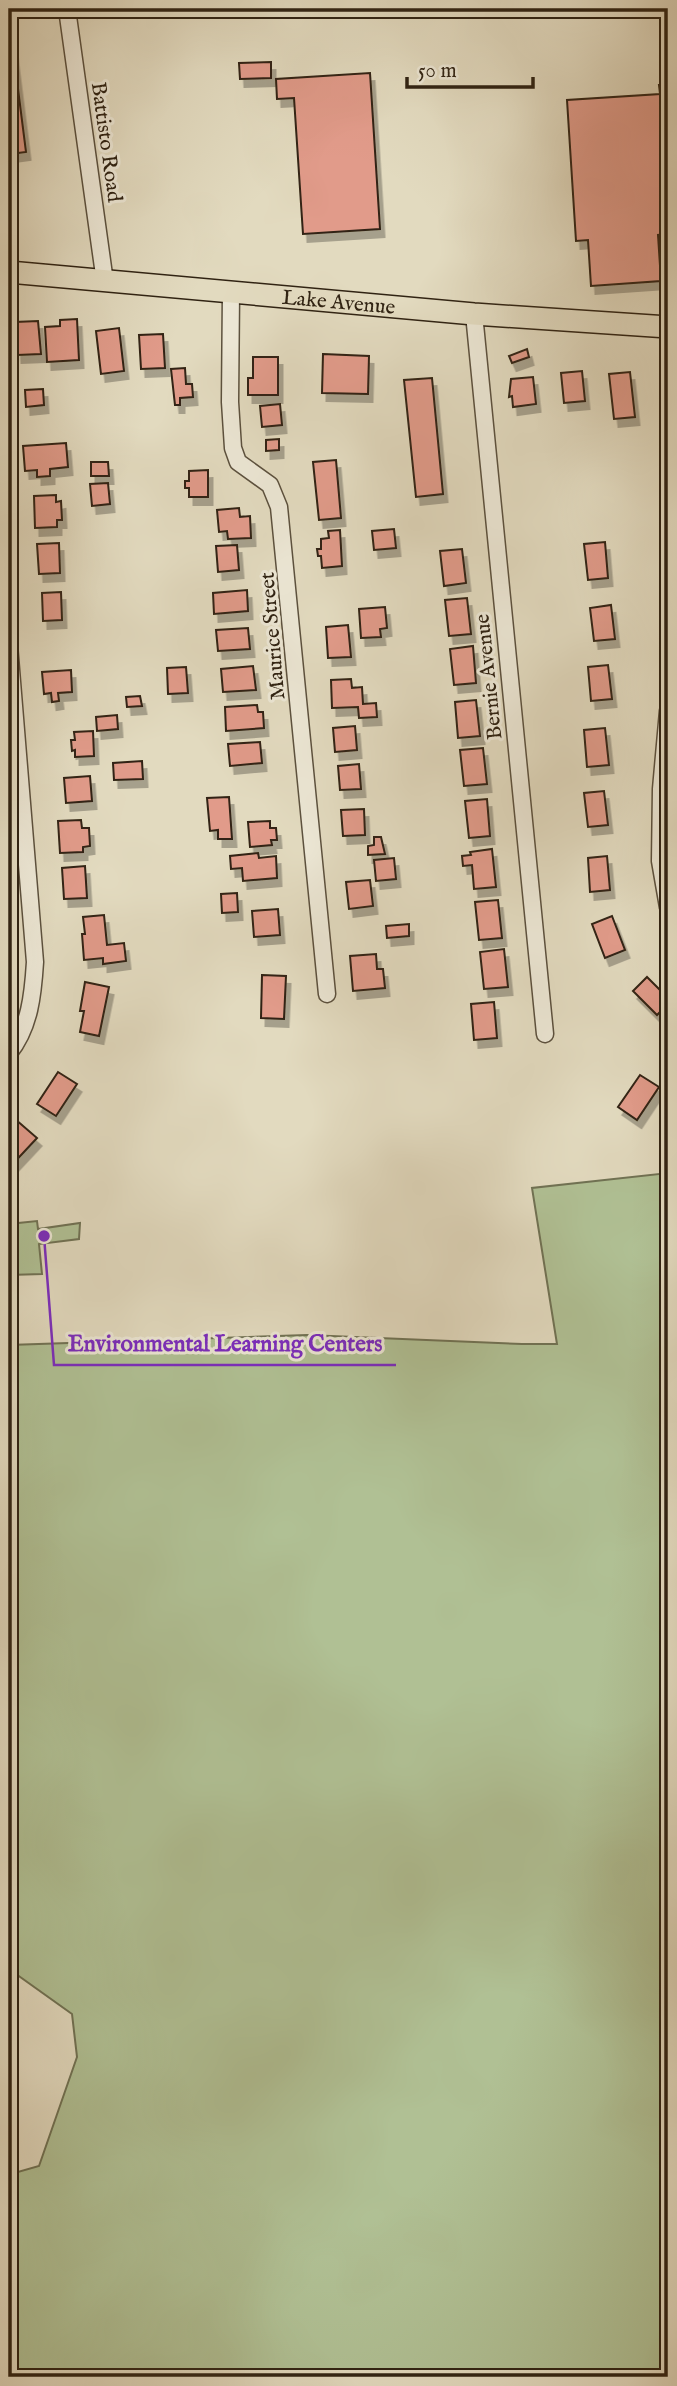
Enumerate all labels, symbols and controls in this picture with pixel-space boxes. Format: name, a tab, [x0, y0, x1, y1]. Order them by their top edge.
scale bar	[407, 46, 534, 90]
text: 50 m	[418, 58, 457, 85]
street label: Battisto Road	[84, 80, 127, 205]
street label: Lake Avenue	[281, 285, 397, 322]
street label: Maurice Street	[254, 571, 293, 701]
street label: Bernie Avenue	[469, 612, 510, 741]
callout: Environmental Learning Centers	[54, 1321, 396, 1365]
text: Environmental Learning Centers	[68, 1330, 382, 1359]

